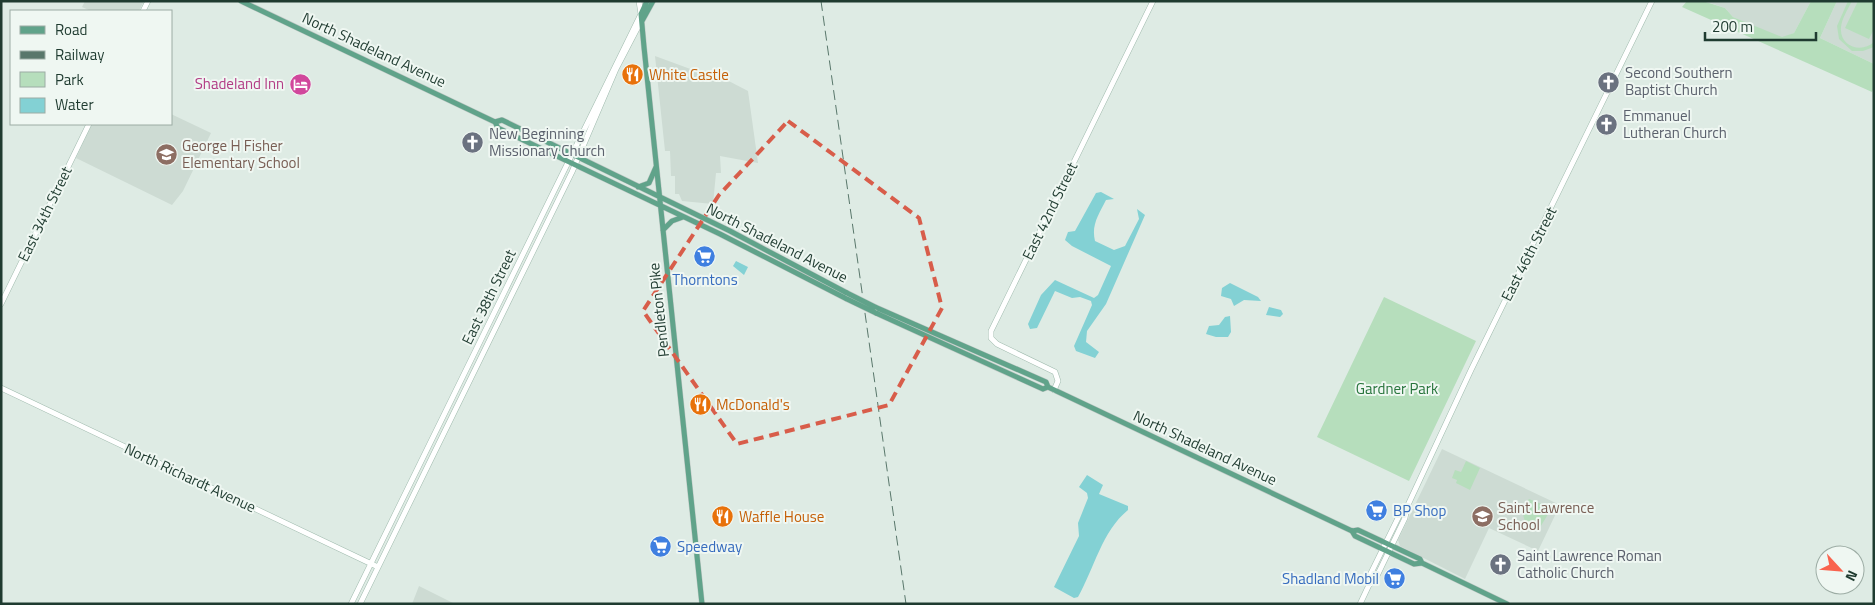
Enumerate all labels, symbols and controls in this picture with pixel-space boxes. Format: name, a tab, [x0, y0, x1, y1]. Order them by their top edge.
street label: North Shadeland Avenue	[299, 6, 450, 93]
legend	[10, 10, 172, 125]
scale bar	[1705, 10, 1816, 42]
text: 200 m	[1712, 15, 1753, 38]
text: Road	[55, 18, 87, 41]
text: Railway	[55, 43, 105, 66]
place label: Second Southern Baptist Church	[1625, 61, 1733, 101]
restaurant icon: White Castle	[621, 63, 645, 87]
place label: White Castle	[649, 63, 729, 86]
text: Park	[55, 68, 84, 91]
church icon: Second Southern Baptist Church	[1597, 70, 1621, 94]
place label: Shadeland Inn	[195, 72, 284, 95]
hotel icon: Shadeland Inn	[288, 72, 312, 96]
text: Water	[55, 93, 94, 116]
place label: Emmanuel Lutheran Church	[1623, 104, 1727, 144]
church icon: Emmanuel Lutheran Church	[1595, 113, 1619, 137]
place label: New Beginning Missionary Church	[489, 122, 605, 162]
church icon: New Beginning Missionary Church	[461, 131, 485, 155]
place label: George H Fisher Elementary School	[182, 134, 300, 174]
school or university icon: George H Fisher Elementary School	[154, 143, 178, 167]
street label: East 42nd Street	[1016, 157, 1083, 264]
street label: East 34th Street	[12, 162, 78, 265]
street label: North Shadeland Avenue	[702, 197, 852, 288]
street label: East 46th Street	[1495, 202, 1563, 305]
street label: East 38th Street	[456, 245, 522, 348]
supermarket icon: Thorntons	[693, 245, 717, 269]
street label: Pendleton Pike	[642, 262, 675, 358]
place label: Thorntons	[672, 268, 738, 291]
park label: Gardner Park	[1356, 377, 1438, 400]
restaurant icon: McDonald's	[688, 393, 712, 417]
place label: McDonald's	[716, 393, 790, 416]
street label: North Shadeland Avenue	[1130, 404, 1281, 491]
street label: North Richardt Avenue	[121, 437, 260, 518]
place label: Saint Lawrence School	[1498, 496, 1594, 536]
supermarket icon: BP Shop	[1365, 499, 1389, 523]
place label: BP Shop	[1393, 499, 1447, 522]
restaurant icon: Waffle House	[711, 505, 735, 529]
place label: Waffle House	[739, 505, 824, 528]
school or university icon: Saint Lawrence School	[1470, 505, 1494, 529]
supermarket icon: Speedway	[649, 535, 673, 559]
place label: Speedway	[677, 535, 742, 558]
place label: Saint Lawrence Roman Catholic Church	[1517, 544, 1662, 584]
north arrow	[1815, 545, 1865, 595]
church icon: Saint Lawrence Roman Catholic Church	[1489, 553, 1513, 577]
place label: Shadland Mobil	[1282, 567, 1379, 590]
supermarket icon: Shadland Mobil	[1383, 567, 1407, 591]
text: N	[1841, 567, 1864, 585]

